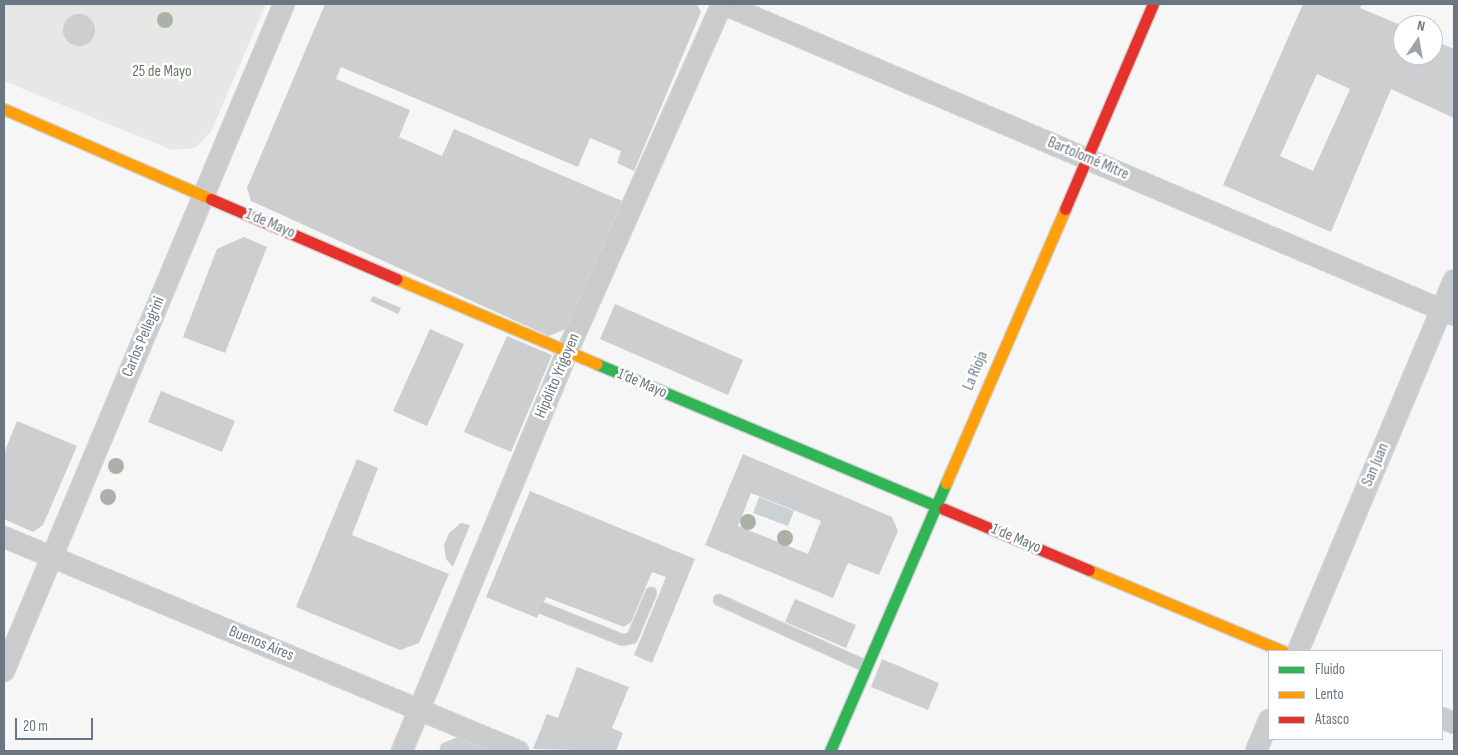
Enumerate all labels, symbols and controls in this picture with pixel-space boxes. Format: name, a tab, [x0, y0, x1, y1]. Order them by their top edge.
north arrow	[1393, 15, 1443, 65]
text: N	[1416, 17, 1426, 35]
park label: 25 de Mayo	[132, 62, 192, 82]
street label: Bartolomé Mitre	[1044, 133, 1132, 185]
street label: 1 de Mayo	[242, 205, 298, 243]
street label: Carlos Pellegrini	[118, 294, 170, 380]
street label: Hipólito Yrigoyen	[532, 331, 584, 421]
street label: La Rioja	[959, 349, 993, 393]
street label: 1 de Mayo	[614, 365, 670, 403]
street label: San Juan	[1358, 440, 1394, 490]
street label: 1 de Mayo	[988, 520, 1044, 558]
street label: Buenos Aires	[226, 622, 296, 666]
legend	[1268, 650, 1443, 740]
text: Fluido	[1315, 660, 1345, 679]
text: Lento	[1315, 685, 1344, 704]
scale bar	[18, 708, 95, 740]
text: Atasco	[1315, 710, 1349, 729]
text: 20 m	[23, 717, 48, 736]

